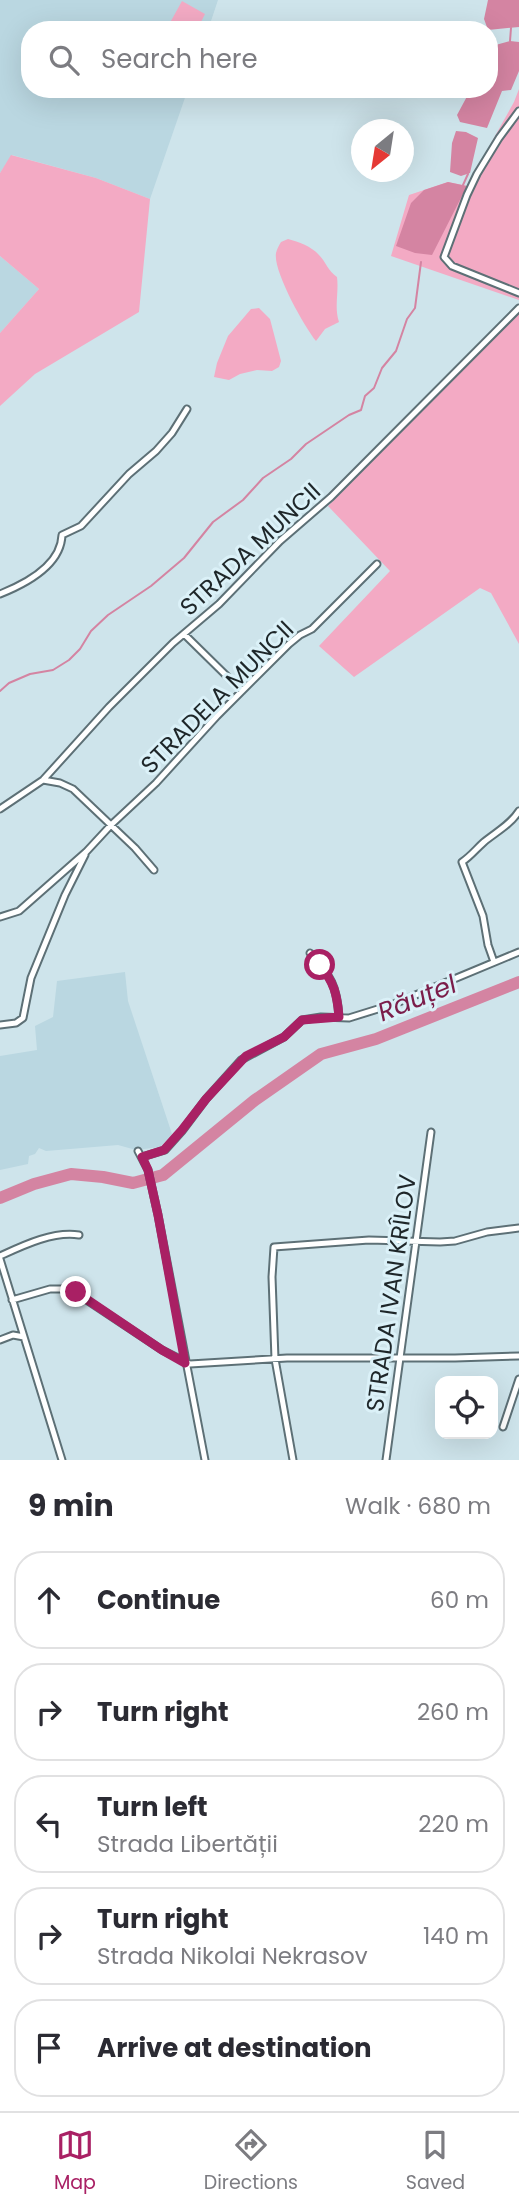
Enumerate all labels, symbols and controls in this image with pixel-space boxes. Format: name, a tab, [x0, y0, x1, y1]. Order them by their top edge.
search box	[21, 21, 498, 98]
icon: search	[45, 41, 83, 79]
text: Search here	[101, 41, 258, 77]
north arrow	[351, 119, 414, 182]
street label: STRADA MUNCII	[172, 475, 328, 623]
street label: STRADELA MUNCII	[133, 613, 301, 781]
route start	[304, 949, 335, 980]
water label: Răuțel	[372, 966, 462, 1030]
street label: STRADA IVAN KRÎLOV	[358, 1172, 424, 1414]
route end	[60, 1276, 91, 1307]
map controls	[435, 1376, 498, 1439]
button: locate	[435, 1376, 498, 1439]
text: 9 min	[28, 1484, 114, 1527]
text: Walk · 680 m	[345, 1490, 491, 1522]
icon: ahead	[30, 1581, 68, 1619]
text: Continue	[97, 1582, 220, 1618]
text: 60 m	[430, 1584, 489, 1616]
icon: right	[30, 1693, 68, 1731]
text: Turn right	[97, 1694, 229, 1730]
text: 260 m	[417, 1696, 489, 1728]
text: Turn left	[97, 1789, 208, 1825]
icon: left	[30, 1805, 68, 1843]
text: 220 m	[418, 1808, 489, 1840]
text: Strada Libertății	[97, 1828, 278, 1860]
text: Turn right	[97, 1901, 229, 1937]
icon: right	[30, 1917, 68, 1955]
text: 140 m	[423, 1920, 489, 1952]
text: Strada Nikolai Nekrasov	[97, 1940, 368, 1972]
icon: arrive	[30, 2029, 68, 2067]
text: Arrive at destination	[97, 2030, 372, 2066]
tab: Map	[54, 2126, 96, 2197]
tab: Directions	[204, 2126, 298, 2197]
tab: Saved	[406, 2126, 465, 2197]

